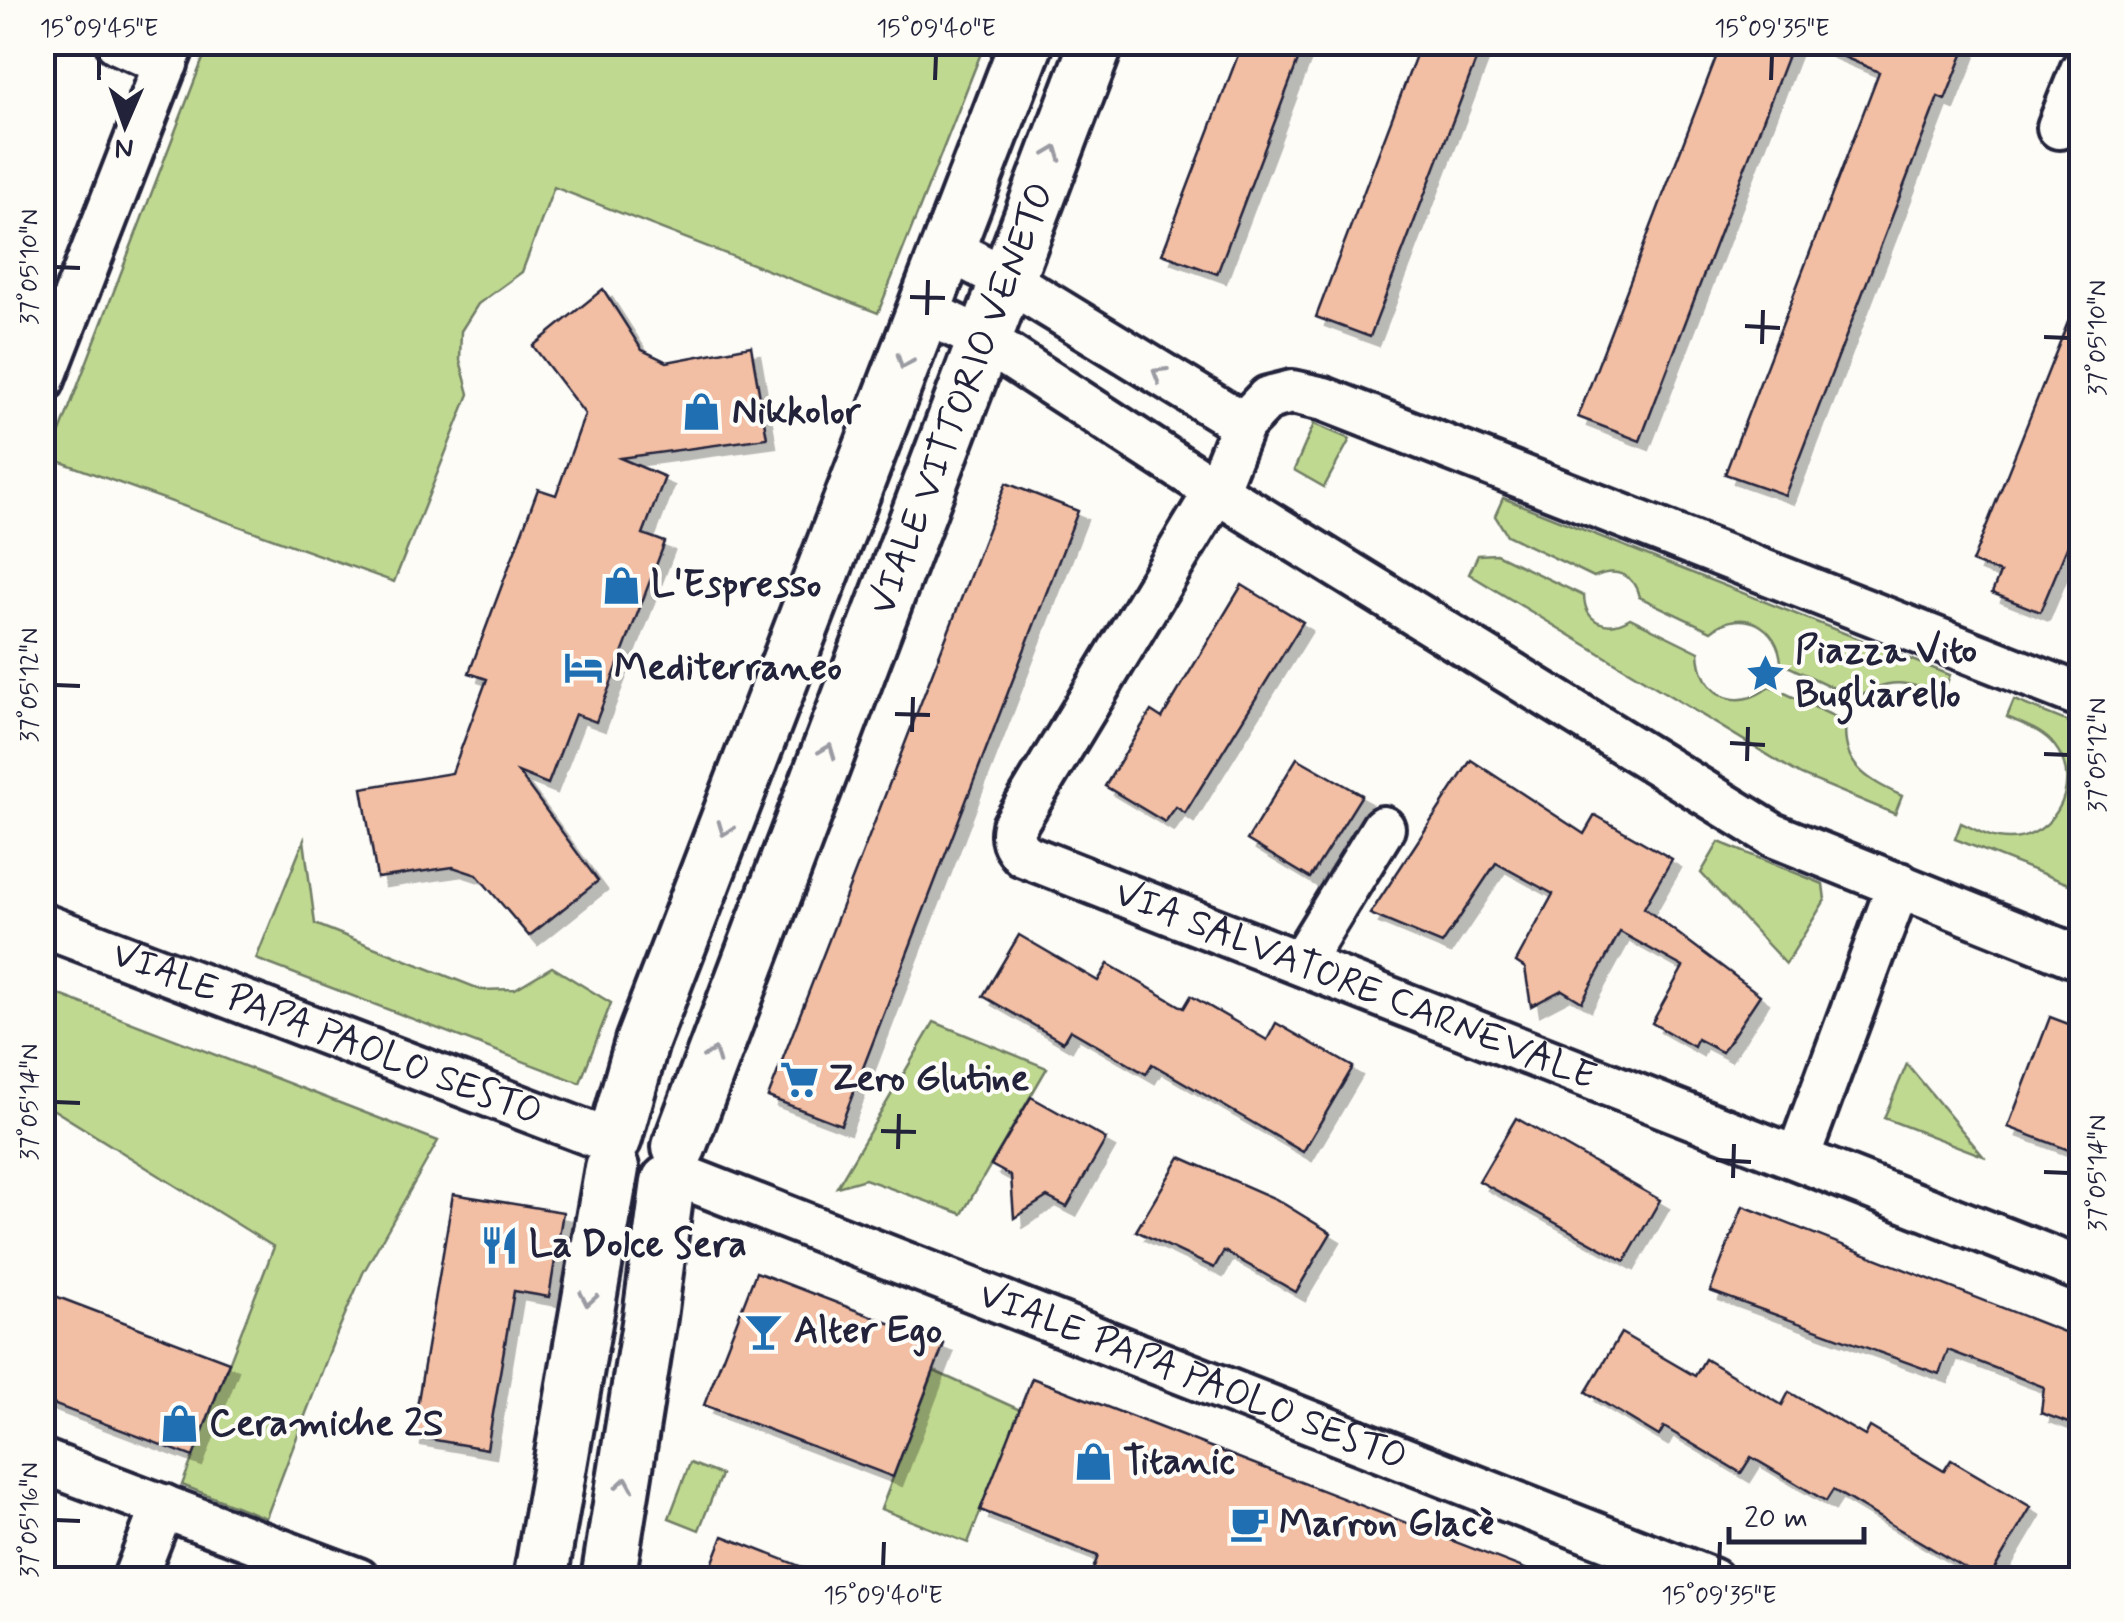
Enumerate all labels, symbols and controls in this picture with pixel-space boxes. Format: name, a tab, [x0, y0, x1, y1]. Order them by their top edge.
text: 15°09'45"E	[40, 13, 158, 46]
text: 15°09'40"E	[876, 13, 996, 46]
text: 15°09'35"E	[1714, 13, 1830, 46]
north arrow	[75, 75, 175, 175]
text: N	[114, 129, 134, 166]
one-way arrow	[1043, 145, 1063, 162]
street label: VIALE VITTORIO VENETO	[858, 176, 1066, 622]
text: 37°05'10"N	[14, 209, 47, 325]
text: 37°05'10"N	[2082, 280, 2115, 396]
one-way arrow	[895, 353, 916, 370]
one-way arrow	[1152, 367, 1170, 386]
place label: Nikkolor	[732, 388, 862, 437]
shop icon: Nikkolor	[681, 391, 723, 433]
place label: L'Espresso	[651, 561, 822, 610]
shop icon: L'Espresso	[600, 564, 642, 606]
text: 37°05'12"N	[14, 627, 47, 743]
place label: Piazza Vito Bugliarello	[1795, 627, 1977, 725]
place label: Mediterraneo	[614, 644, 842, 693]
hotel icon: Mediterraneo	[563, 647, 605, 689]
place icon: Piazza Vito Bugliarello	[1744, 652, 1786, 694]
text: 37°05'12"N	[2082, 697, 2115, 813]
one-way arrow	[816, 744, 837, 761]
one-way arrow	[716, 819, 736, 836]
street label: VIA SALVATORE CARNEVALE	[1108, 869, 1603, 1102]
street label: VIALE PAPA PAOLO SESTO	[105, 930, 549, 1138]
text: 37°05'14"N	[14, 1043, 47, 1161]
one-way arrow	[702, 1048, 722, 1065]
place label: Zero Glutine	[829, 1055, 1029, 1104]
supermarket icon: Zero Glutine	[778, 1058, 820, 1100]
text: 37°05'14"N	[2082, 1114, 2115, 1232]
place label: La Dolce Sera	[529, 1221, 747, 1270]
restaurant icon: La Dolce Sera	[478, 1224, 520, 1266]
street label: VIALE PAPA PAOLO SESTO	[972, 1271, 1414, 1482]
one-way arrow	[578, 1290, 599, 1307]
place label: Alter Ego	[794, 1307, 942, 1357]
bar icon: Alter Ego	[743, 1310, 785, 1352]
place label: Ceramiche 2S	[209, 1400, 444, 1449]
shop icon: Ceramiche 2S	[158, 1403, 200, 1445]
place label: Titanic	[1123, 1438, 1235, 1487]
shop icon: Titanic	[1072, 1441, 1114, 1483]
text: 37°05'16"N	[14, 1462, 47, 1578]
one-way arrow	[613, 1475, 634, 1492]
scale bar	[1729, 1482, 1864, 1544]
text: 20 m	[1744, 1499, 1808, 1538]
place label: Marron Glacè	[1279, 1500, 1494, 1549]
cafe icon: Marron Glacè	[1228, 1503, 1270, 1545]
text: 15°09'40"E	[823, 1580, 943, 1613]
text: 15°09'35"E	[1661, 1580, 1777, 1613]

